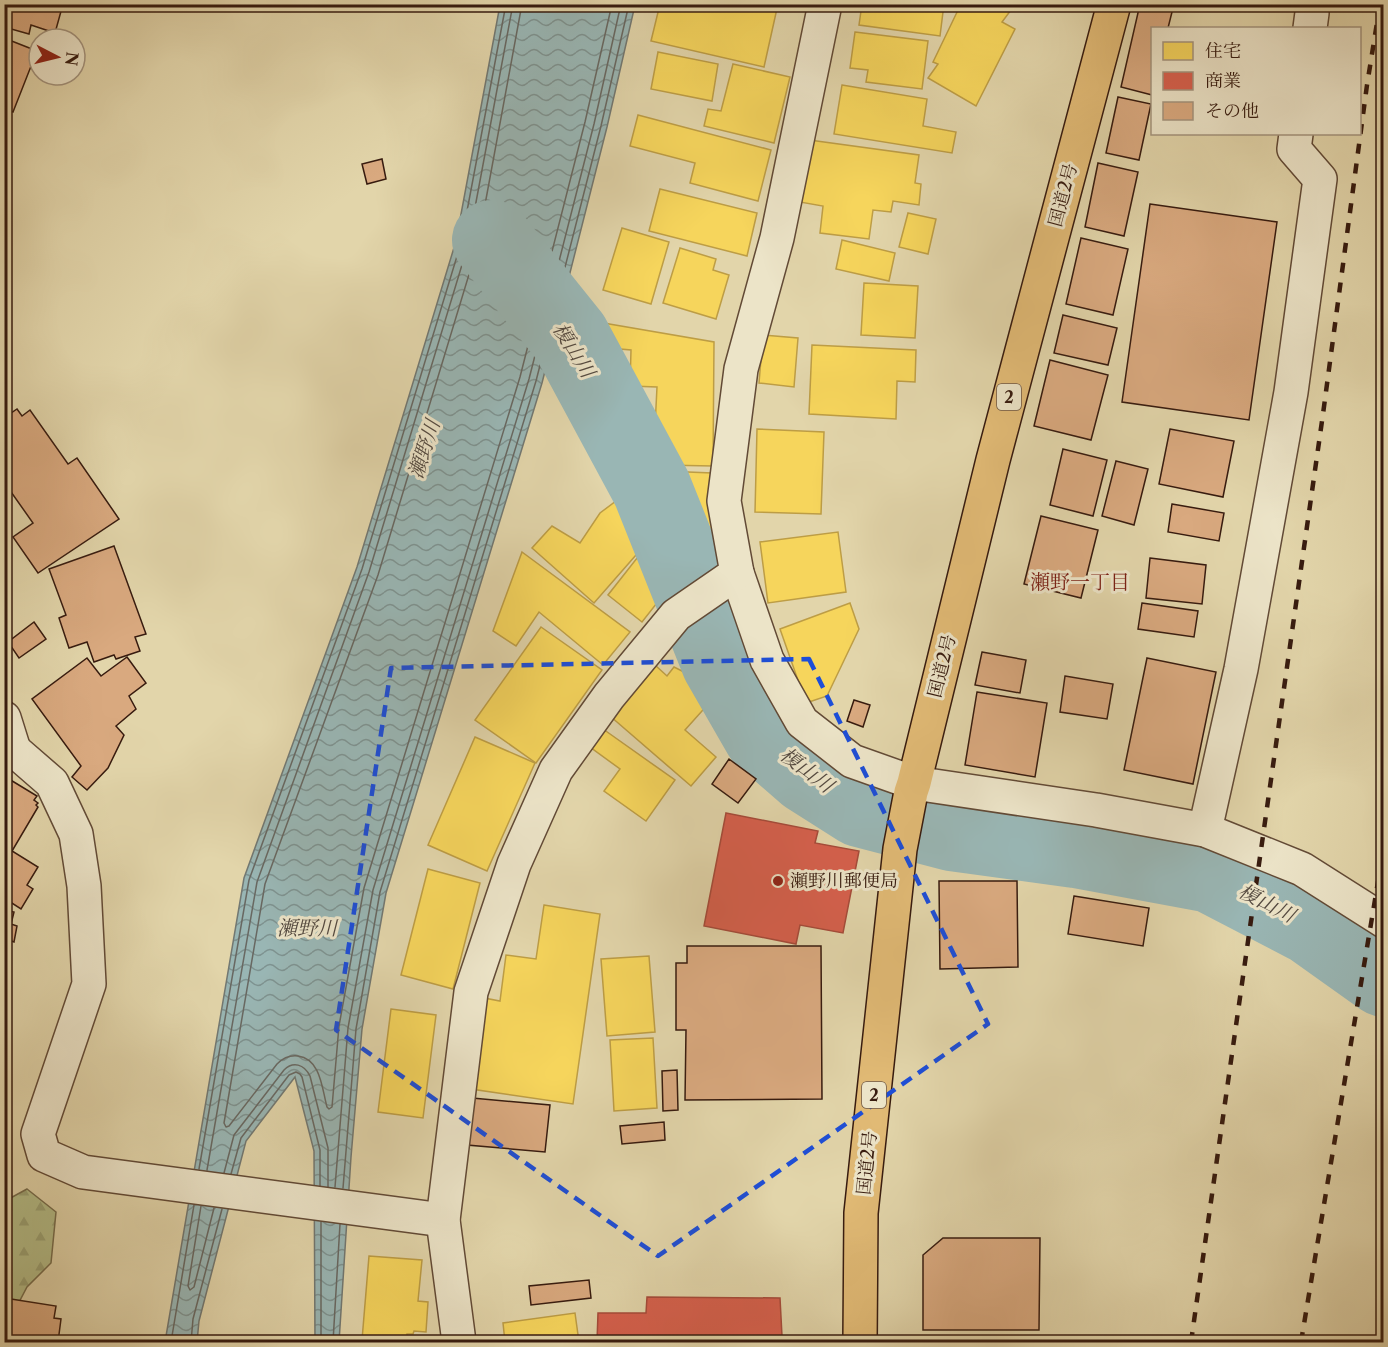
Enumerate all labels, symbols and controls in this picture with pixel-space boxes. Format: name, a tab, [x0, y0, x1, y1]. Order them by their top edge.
north arrow	[27, 27, 87, 87]
legend	[1151, 27, 1361, 135]
text: 住宅	[1205, 40, 1241, 62]
text: N	[61, 51, 83, 67]
text: 商業	[1205, 70, 1241, 92]
text: その他	[1205, 100, 1259, 122]
street label: 国道2号	[1044, 161, 1082, 229]
water label: 榎山川	[548, 318, 601, 383]
road number: 2	[997, 384, 1021, 410]
water label: 瀬野川	[403, 415, 445, 481]
district label: 瀬野一丁目	[1030, 570, 1130, 594]
street label: 国道2号	[924, 632, 960, 700]
water label: 榎山川	[776, 742, 840, 799]
place label: 瀬野川郵便局	[790, 870, 898, 892]
marker: 瀬野川郵便局	[771, 874, 785, 888]
water label: 榎山川	[1235, 879, 1301, 928]
water label: 瀬野川	[277, 916, 339, 940]
road number: 2	[862, 1082, 886, 1108]
street label: 国道2号	[853, 1130, 881, 1196]

